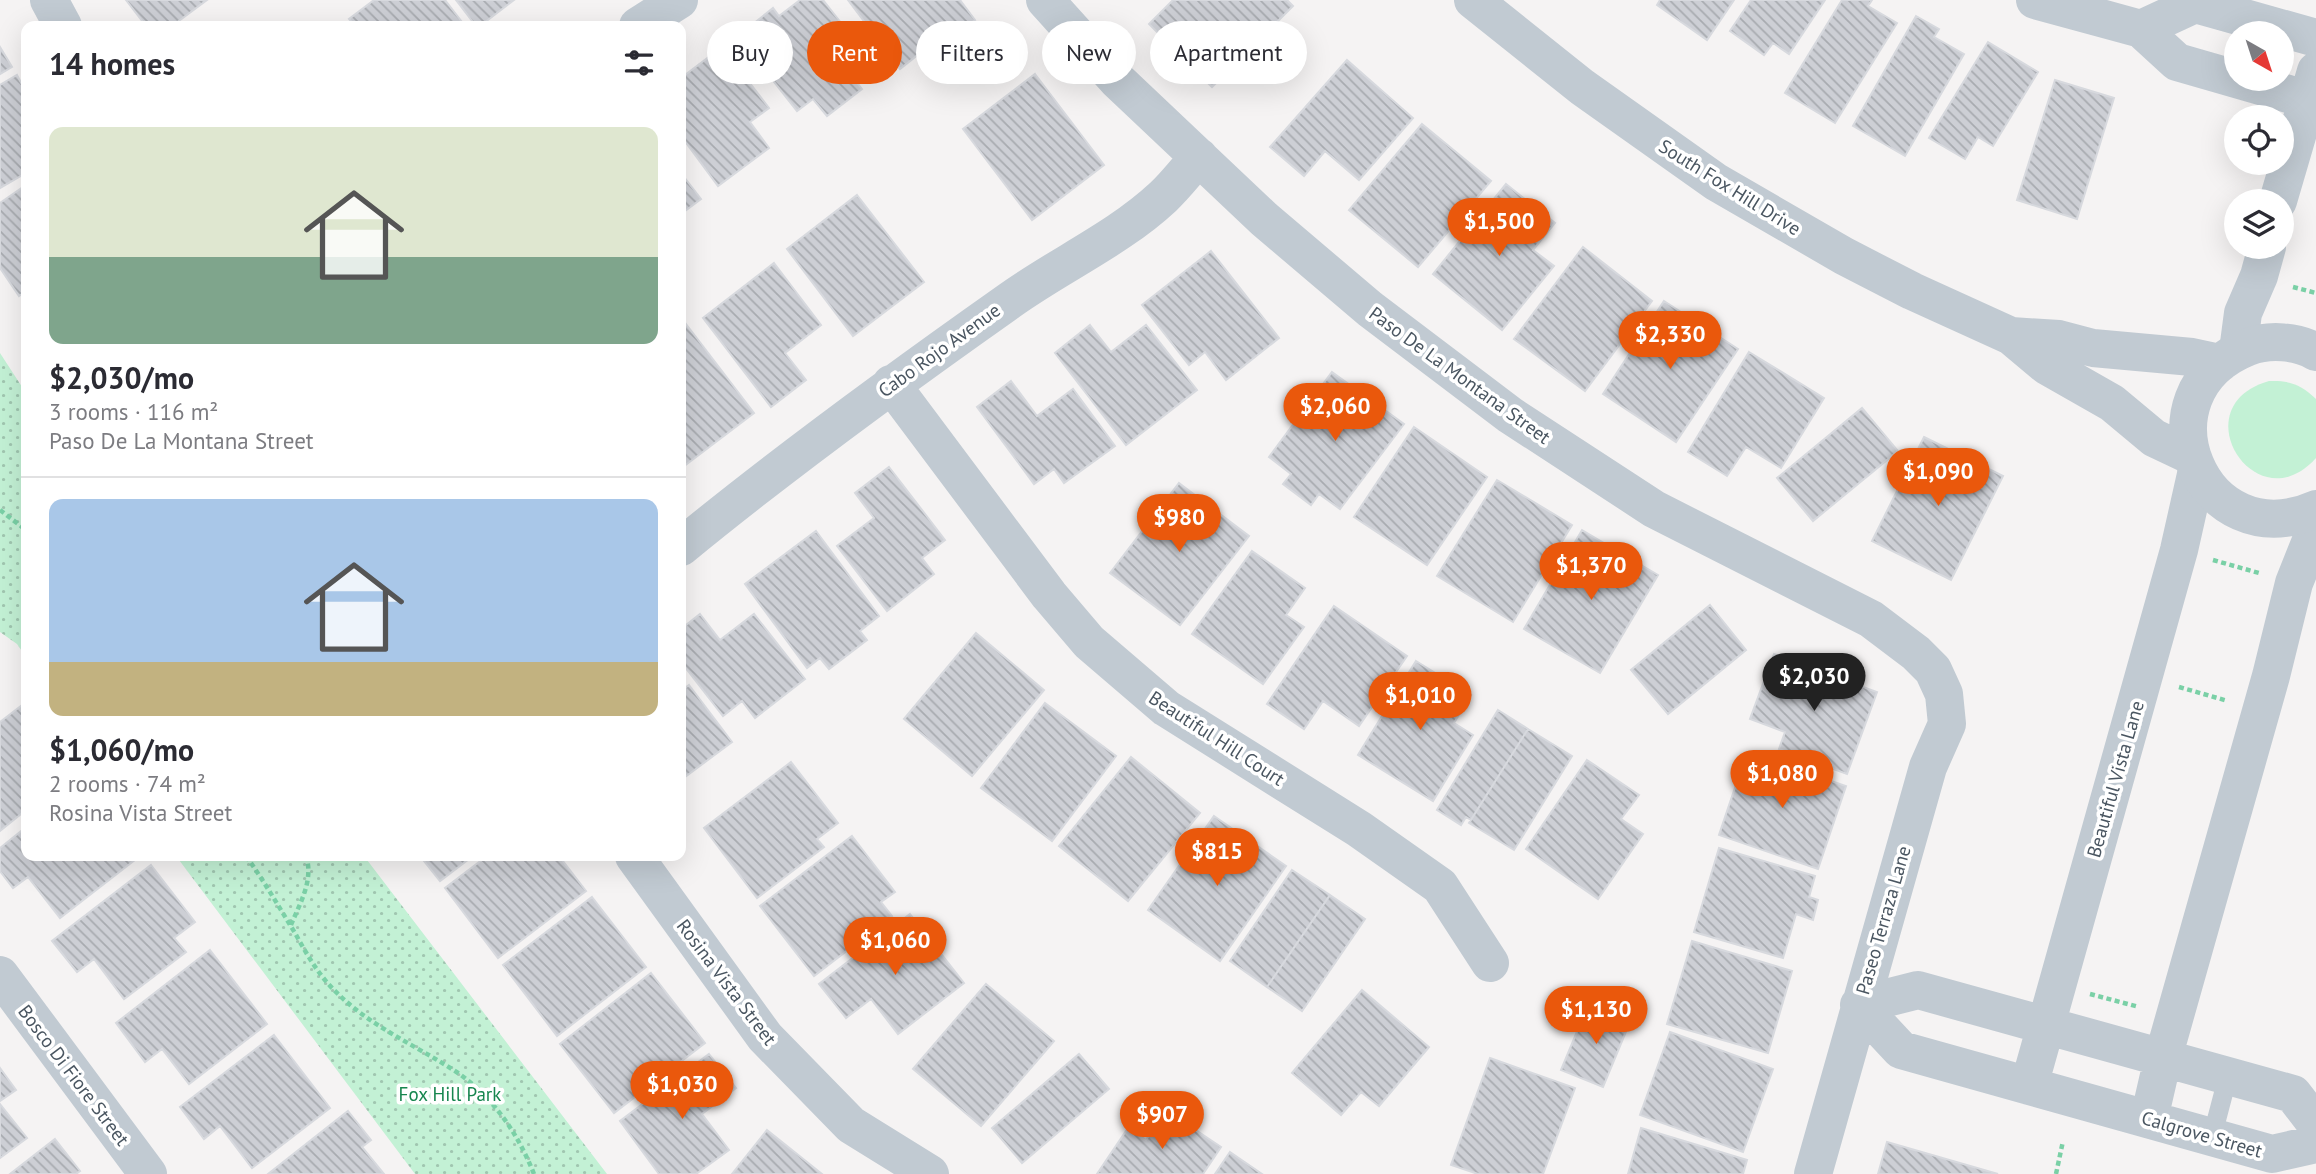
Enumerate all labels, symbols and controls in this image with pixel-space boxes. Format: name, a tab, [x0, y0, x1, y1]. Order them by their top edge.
chip: Buy	[707, 21, 793, 84]
chip: Rent	[807, 21, 902, 84]
chip: Filters	[916, 21, 1028, 84]
chip: New	[1042, 21, 1136, 84]
chip: Apartment	[1150, 21, 1307, 84]
north arrow	[2224, 21, 2294, 91]
map controls	[2224, 21, 2294, 259]
text: 14 homes	[49, 44, 175, 83]
icon: filters	[620, 44, 658, 82]
button: locate	[2224, 105, 2294, 175]
street label: South Fox Hill Drive	[1655, 134, 1805, 240]
icon: home	[291, 172, 417, 298]
button: layers	[2224, 189, 2294, 259]
pin: $1,500	[1442, 198, 1556, 258]
text: $1,500	[1463, 206, 1535, 235]
street label: Cabo Rojo Avenue	[873, 298, 1005, 402]
street label: Paso De La Montana Street	[1365, 301, 1556, 449]
pin: $2,330	[1613, 312, 1727, 371]
text: $2,330	[1634, 319, 1706, 348]
text: $2,030/mo	[49, 358, 194, 397]
pin: $2,060	[1278, 384, 1392, 443]
text: $2,060	[1299, 391, 1371, 420]
text: 3 rooms · 116 m²	[49, 397, 218, 426]
text: Paso De La Montana Street	[49, 426, 314, 455]
pin: $1,090	[1881, 448, 1995, 508]
text: $1,090	[1902, 456, 1974, 485]
pin: $980	[1138, 494, 1220, 554]
text: $980	[1153, 502, 1205, 531]
pin: $1,370	[1534, 542, 1648, 602]
icon: home	[291, 544, 417, 670]
text: $1,370	[1555, 550, 1627, 579]
pin: $2,030	[1757, 654, 1871, 713]
text: $2,030	[1778, 661, 1850, 690]
pin: $1,010	[1363, 672, 1477, 732]
text: $1,010	[1384, 680, 1456, 709]
street label: Beautiful Hill Court	[1145, 685, 1290, 791]
street label: Beautiful Vista Lane	[2081, 698, 2149, 860]
text: $1,060/mo	[49, 730, 194, 769]
pin: $1,080	[1725, 750, 1839, 810]
text: $1,080	[1746, 758, 1818, 787]
text: 2 rooms · 74 m²	[49, 769, 206, 798]
text: Rosina Vista Street	[49, 798, 232, 827]
pin: $815	[1176, 828, 1258, 888]
text: $815	[1191, 836, 1243, 865]
street label: Paseo Terraza Lane	[1850, 843, 1916, 997]
street label: Rosina Vista Street	[672, 914, 782, 1050]
pin: $1,060	[838, 918, 952, 977]
text: $1,060	[859, 925, 931, 954]
pin: $1,130	[1539, 986, 1653, 1046]
text: $1,130	[1560, 994, 1632, 1023]
street label: Bosco Di Fiore Street	[13, 1000, 135, 1151]
pin: $1,030	[625, 1062, 739, 1121]
text: $1,030	[646, 1069, 718, 1098]
park label: Fox Hill Park	[399, 1082, 501, 1106]
pin: $907	[1121, 1092, 1203, 1151]
text: $907	[1136, 1099, 1188, 1128]
street label: Calgrove Street	[2139, 1105, 2266, 1163]

